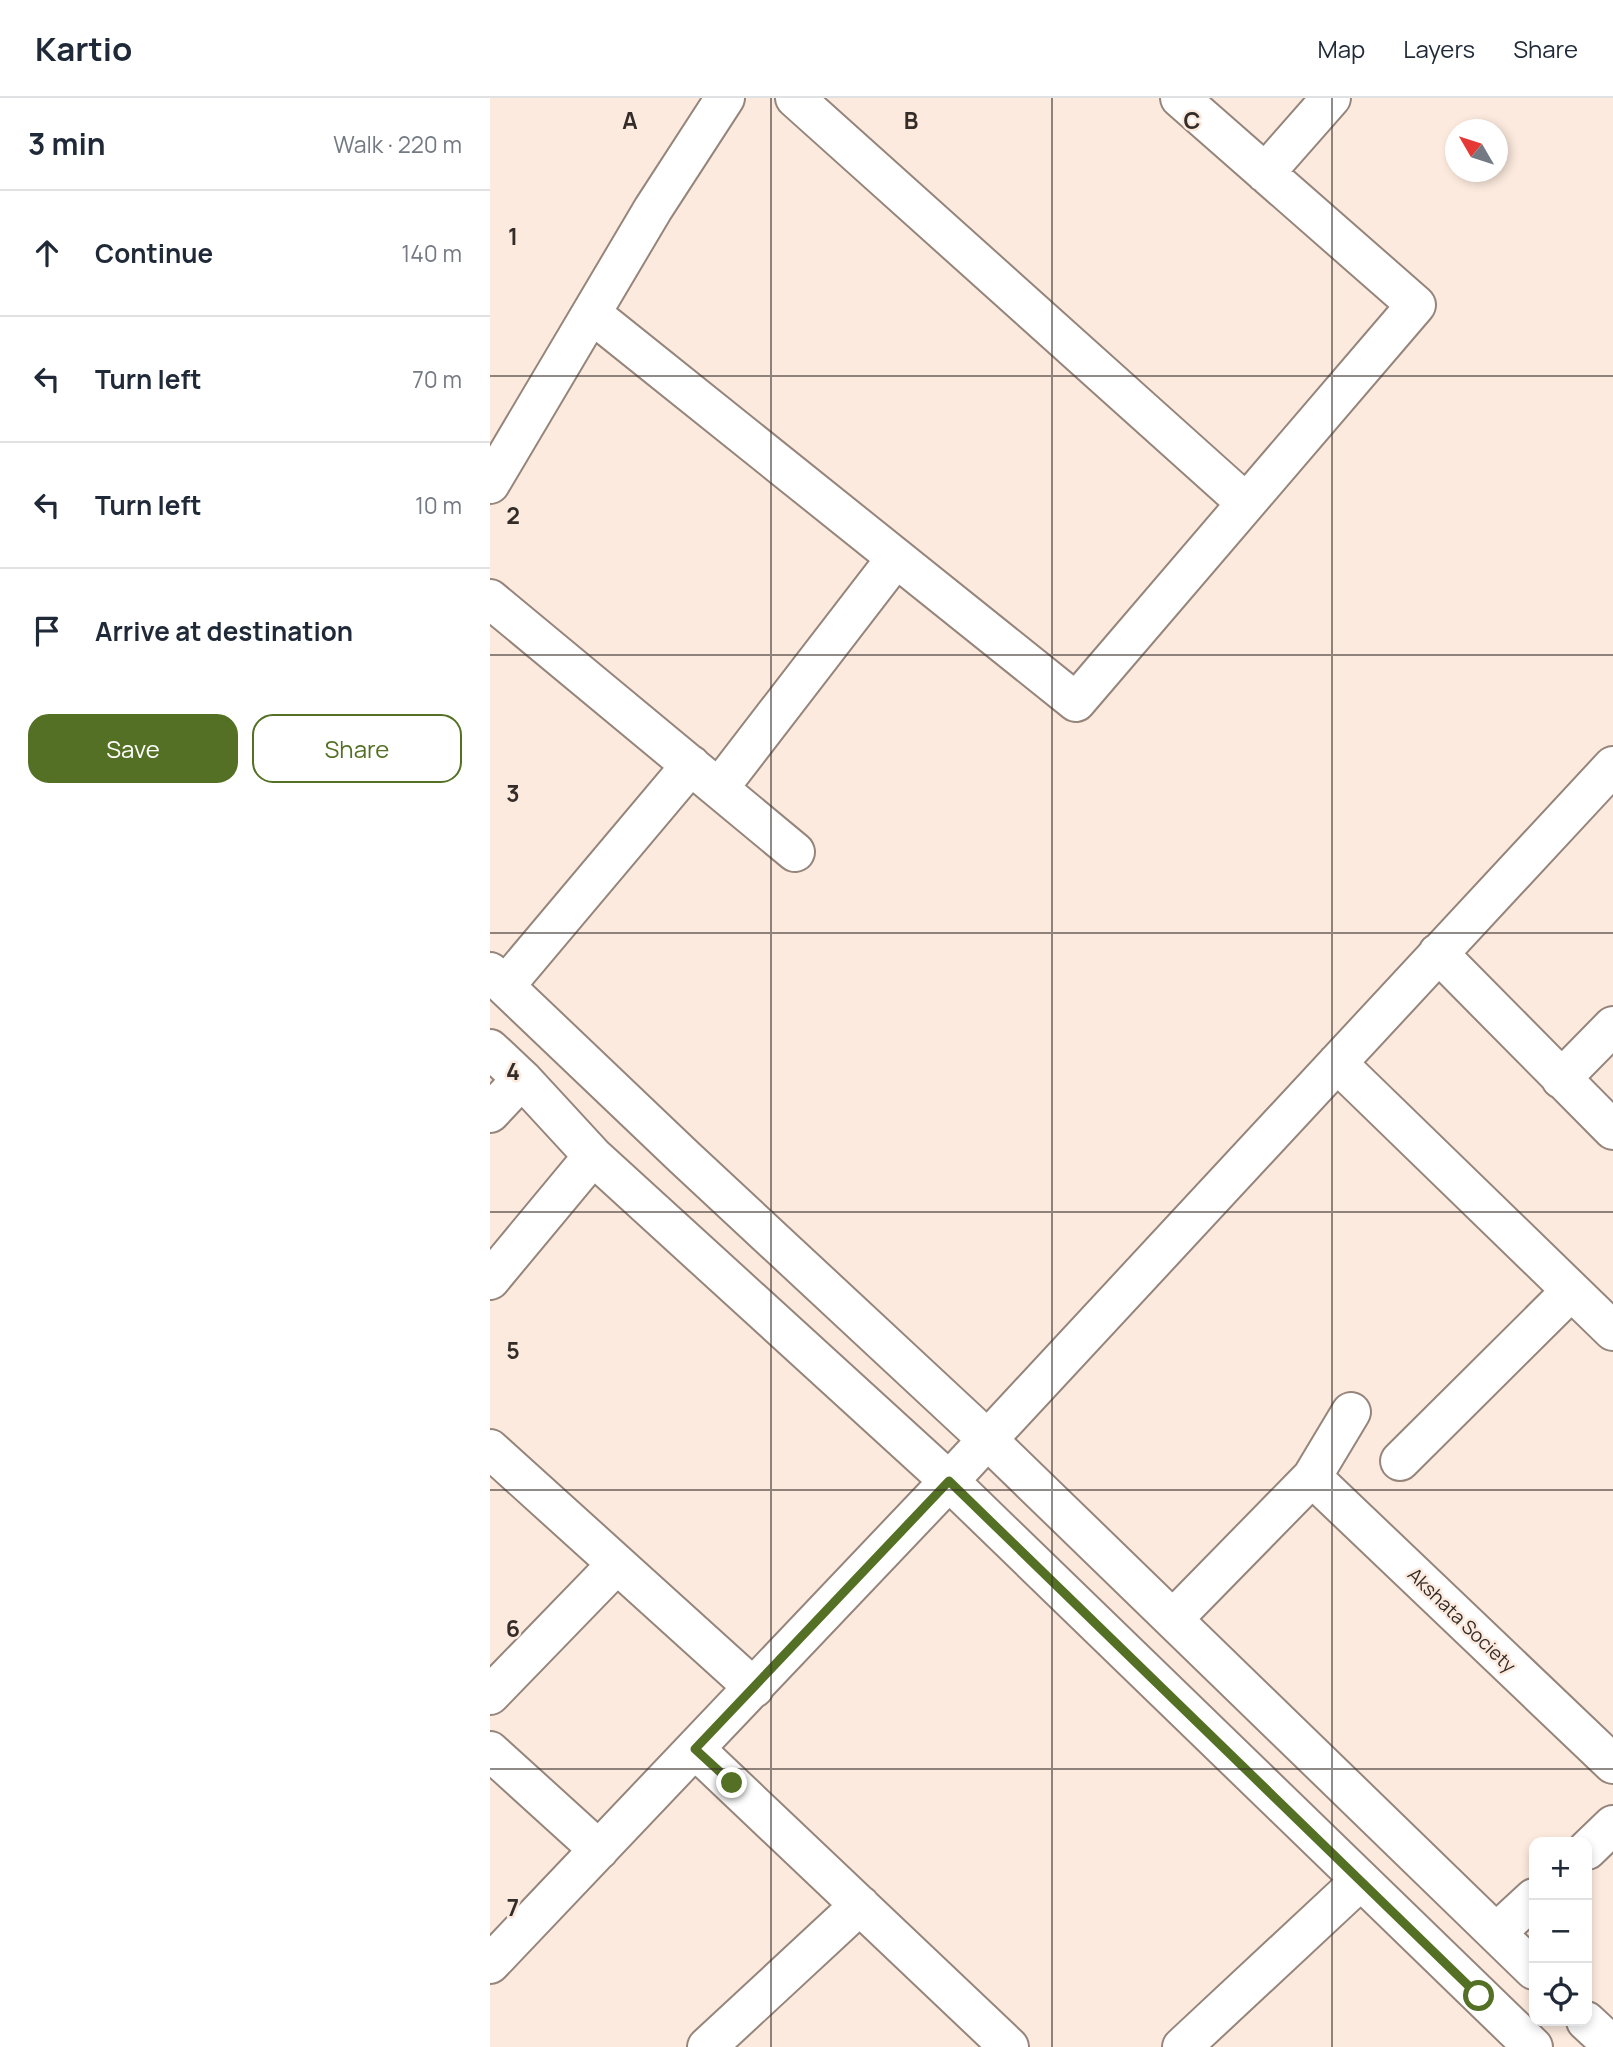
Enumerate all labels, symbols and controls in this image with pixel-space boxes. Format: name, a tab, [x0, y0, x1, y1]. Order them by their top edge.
text: Kartio	[35, 26, 132, 71]
text: Map	[1318, 32, 1365, 65]
text: Layers	[1403, 32, 1475, 65]
text: Share	[1513, 32, 1578, 65]
text: A	[622, 104, 638, 136]
text: B	[904, 104, 918, 136]
text: C	[1184, 104, 1201, 136]
north arrow	[1445, 119, 1508, 182]
text: 3 min	[28, 123, 106, 164]
text: Walk · 220 m	[333, 128, 462, 160]
text: 1	[508, 220, 518, 252]
icon: ahead	[28, 234, 66, 272]
text: Continue	[95, 235, 213, 271]
text: 140 m	[401, 237, 462, 269]
icon: left	[28, 360, 66, 398]
text: Turn left	[95, 361, 202, 397]
text: 70 m	[412, 363, 462, 395]
icon: left	[28, 486, 66, 524]
text: Turn left	[95, 487, 202, 523]
text: 10 m	[415, 489, 462, 521]
text: 2	[506, 499, 520, 531]
icon: arrive	[28, 612, 66, 650]
text: Arrive at destination	[95, 613, 353, 649]
button: Save	[28, 714, 238, 783]
button: Share	[252, 714, 462, 783]
text: 3	[506, 777, 520, 809]
text: 4	[506, 1055, 520, 1087]
text: 5	[506, 1334, 520, 1366]
street label: Akshata Society	[1402, 1562, 1522, 1678]
text: 6	[506, 1612, 520, 1644]
route end	[716, 1767, 747, 1798]
map controls	[1529, 1837, 1592, 2026]
button: +	[1529, 1837, 1592, 1900]
text: 7	[507, 1891, 519, 1923]
button: −	[1529, 1900, 1592, 1963]
button: locate	[1529, 1963, 1592, 2026]
route start	[1463, 1980, 1494, 2011]

